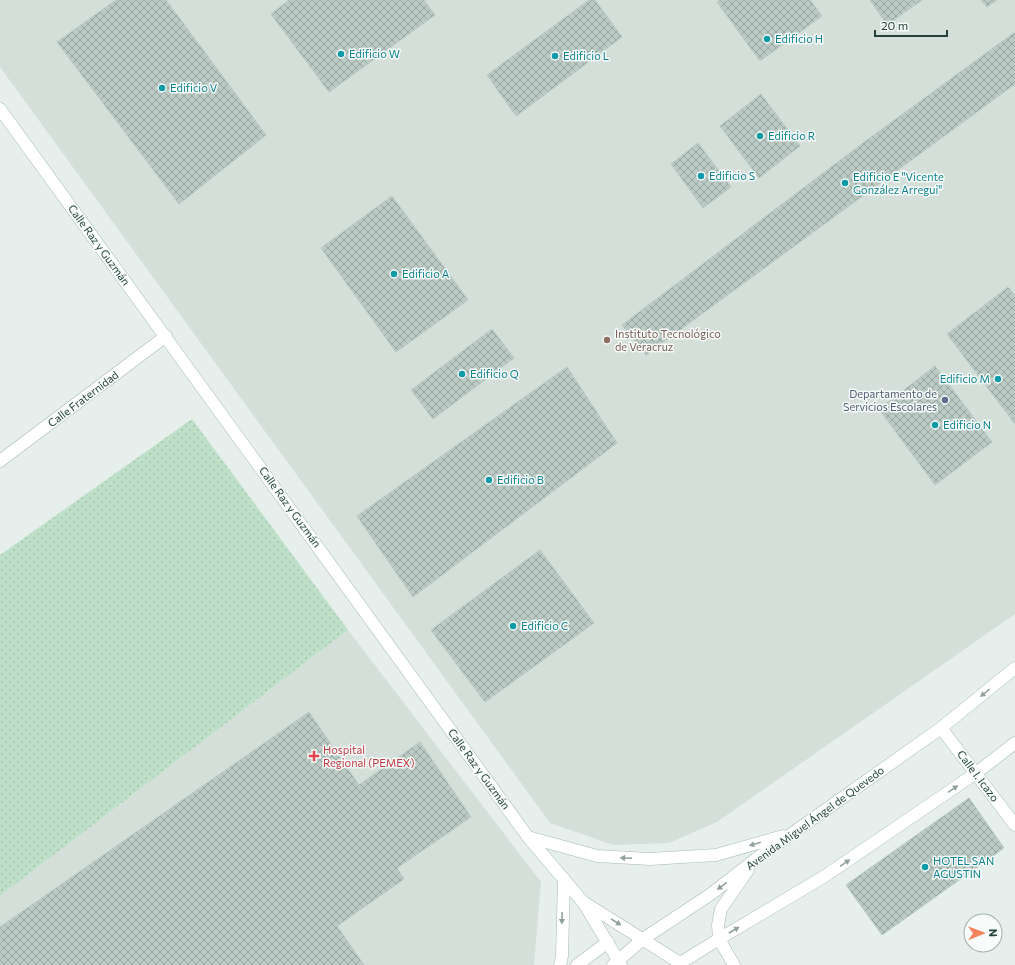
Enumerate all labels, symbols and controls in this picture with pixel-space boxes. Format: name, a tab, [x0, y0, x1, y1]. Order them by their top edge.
scale bar	[875, 12, 947, 38]
text: 20 m	[881, 18, 908, 32]
place label: Edificio H	[775, 32, 823, 45]
marker: Edificio H	[762, 34, 772, 44]
place label: Edificio W	[349, 47, 400, 60]
marker: Edificio W	[336, 49, 346, 59]
place label: Edificio L	[563, 49, 609, 62]
marker: Edificio L	[550, 51, 560, 61]
place label: Edificio V	[170, 81, 218, 94]
marker: Edificio V	[157, 83, 167, 93]
place label: Edificio R	[768, 129, 816, 142]
marker: Edificio R	[755, 131, 765, 141]
place label: Edificio S	[709, 169, 755, 182]
place label: Edificio E "Vicente González Arregui"	[853, 170, 944, 196]
marker: Edificio S	[696, 171, 706, 181]
marker: Edificio E "Vicente González Arregui"	[840, 178, 850, 188]
street label: Calle Raz y Guzmán	[66, 202, 133, 288]
place label: Edificio A	[402, 267, 450, 280]
marker: Edificio A	[389, 269, 399, 279]
place label: Instituto Tecnológico de Veracruz	[615, 327, 721, 353]
marker: Instituto Tecnológico de Veracruz	[602, 335, 612, 345]
place label: Edificio Q	[470, 367, 519, 380]
street label: Calle Fraternidad	[45, 368, 121, 429]
marker: Edificio Q	[457, 369, 467, 379]
place label: Edificio M	[940, 372, 990, 385]
marker: Edificio M	[993, 374, 1003, 384]
place label: Departamento de Servicios Escolares	[843, 387, 937, 413]
marker: Departamento de Servicios Escolares	[940, 395, 950, 405]
place label: Edificio N	[943, 418, 991, 431]
marker: Edificio N	[930, 420, 940, 430]
street label: Calle Raz y Guzmán	[257, 464, 324, 550]
place label: Edificio B	[497, 473, 544, 486]
marker: Edificio B	[484, 475, 494, 485]
place label: Edificio C	[521, 619, 568, 632]
marker: Edificio C	[508, 621, 518, 631]
one-way arrow	[979, 688, 990, 697]
street label: Calle Raz y Guzmán	[446, 726, 513, 812]
place label: Hospital Regional (PEMEX)	[323, 743, 415, 769]
street label: Calle I. Icazo	[955, 747, 1002, 804]
marker: Hospital Regional (PEMEX)	[308, 750, 320, 762]
street label: Avenida Miguel Ángel de Quevedo	[742, 762, 887, 872]
one-way arrow	[947, 785, 958, 793]
one-way arrow	[748, 841, 760, 847]
one-way arrow	[620, 854, 632, 861]
place label: HOTEL SAN AGUSTIN	[933, 854, 994, 880]
one-way arrow	[840, 859, 851, 866]
marker: HOTEL SAN AGUSTIN	[920, 862, 930, 872]
one-way arrow	[717, 881, 727, 889]
one-way arrow	[559, 912, 565, 925]
north arrow	[963, 913, 1003, 953]
one-way arrow	[610, 919, 622, 926]
one-way arrow	[728, 926, 740, 933]
text: N	[987, 929, 1000, 937]

